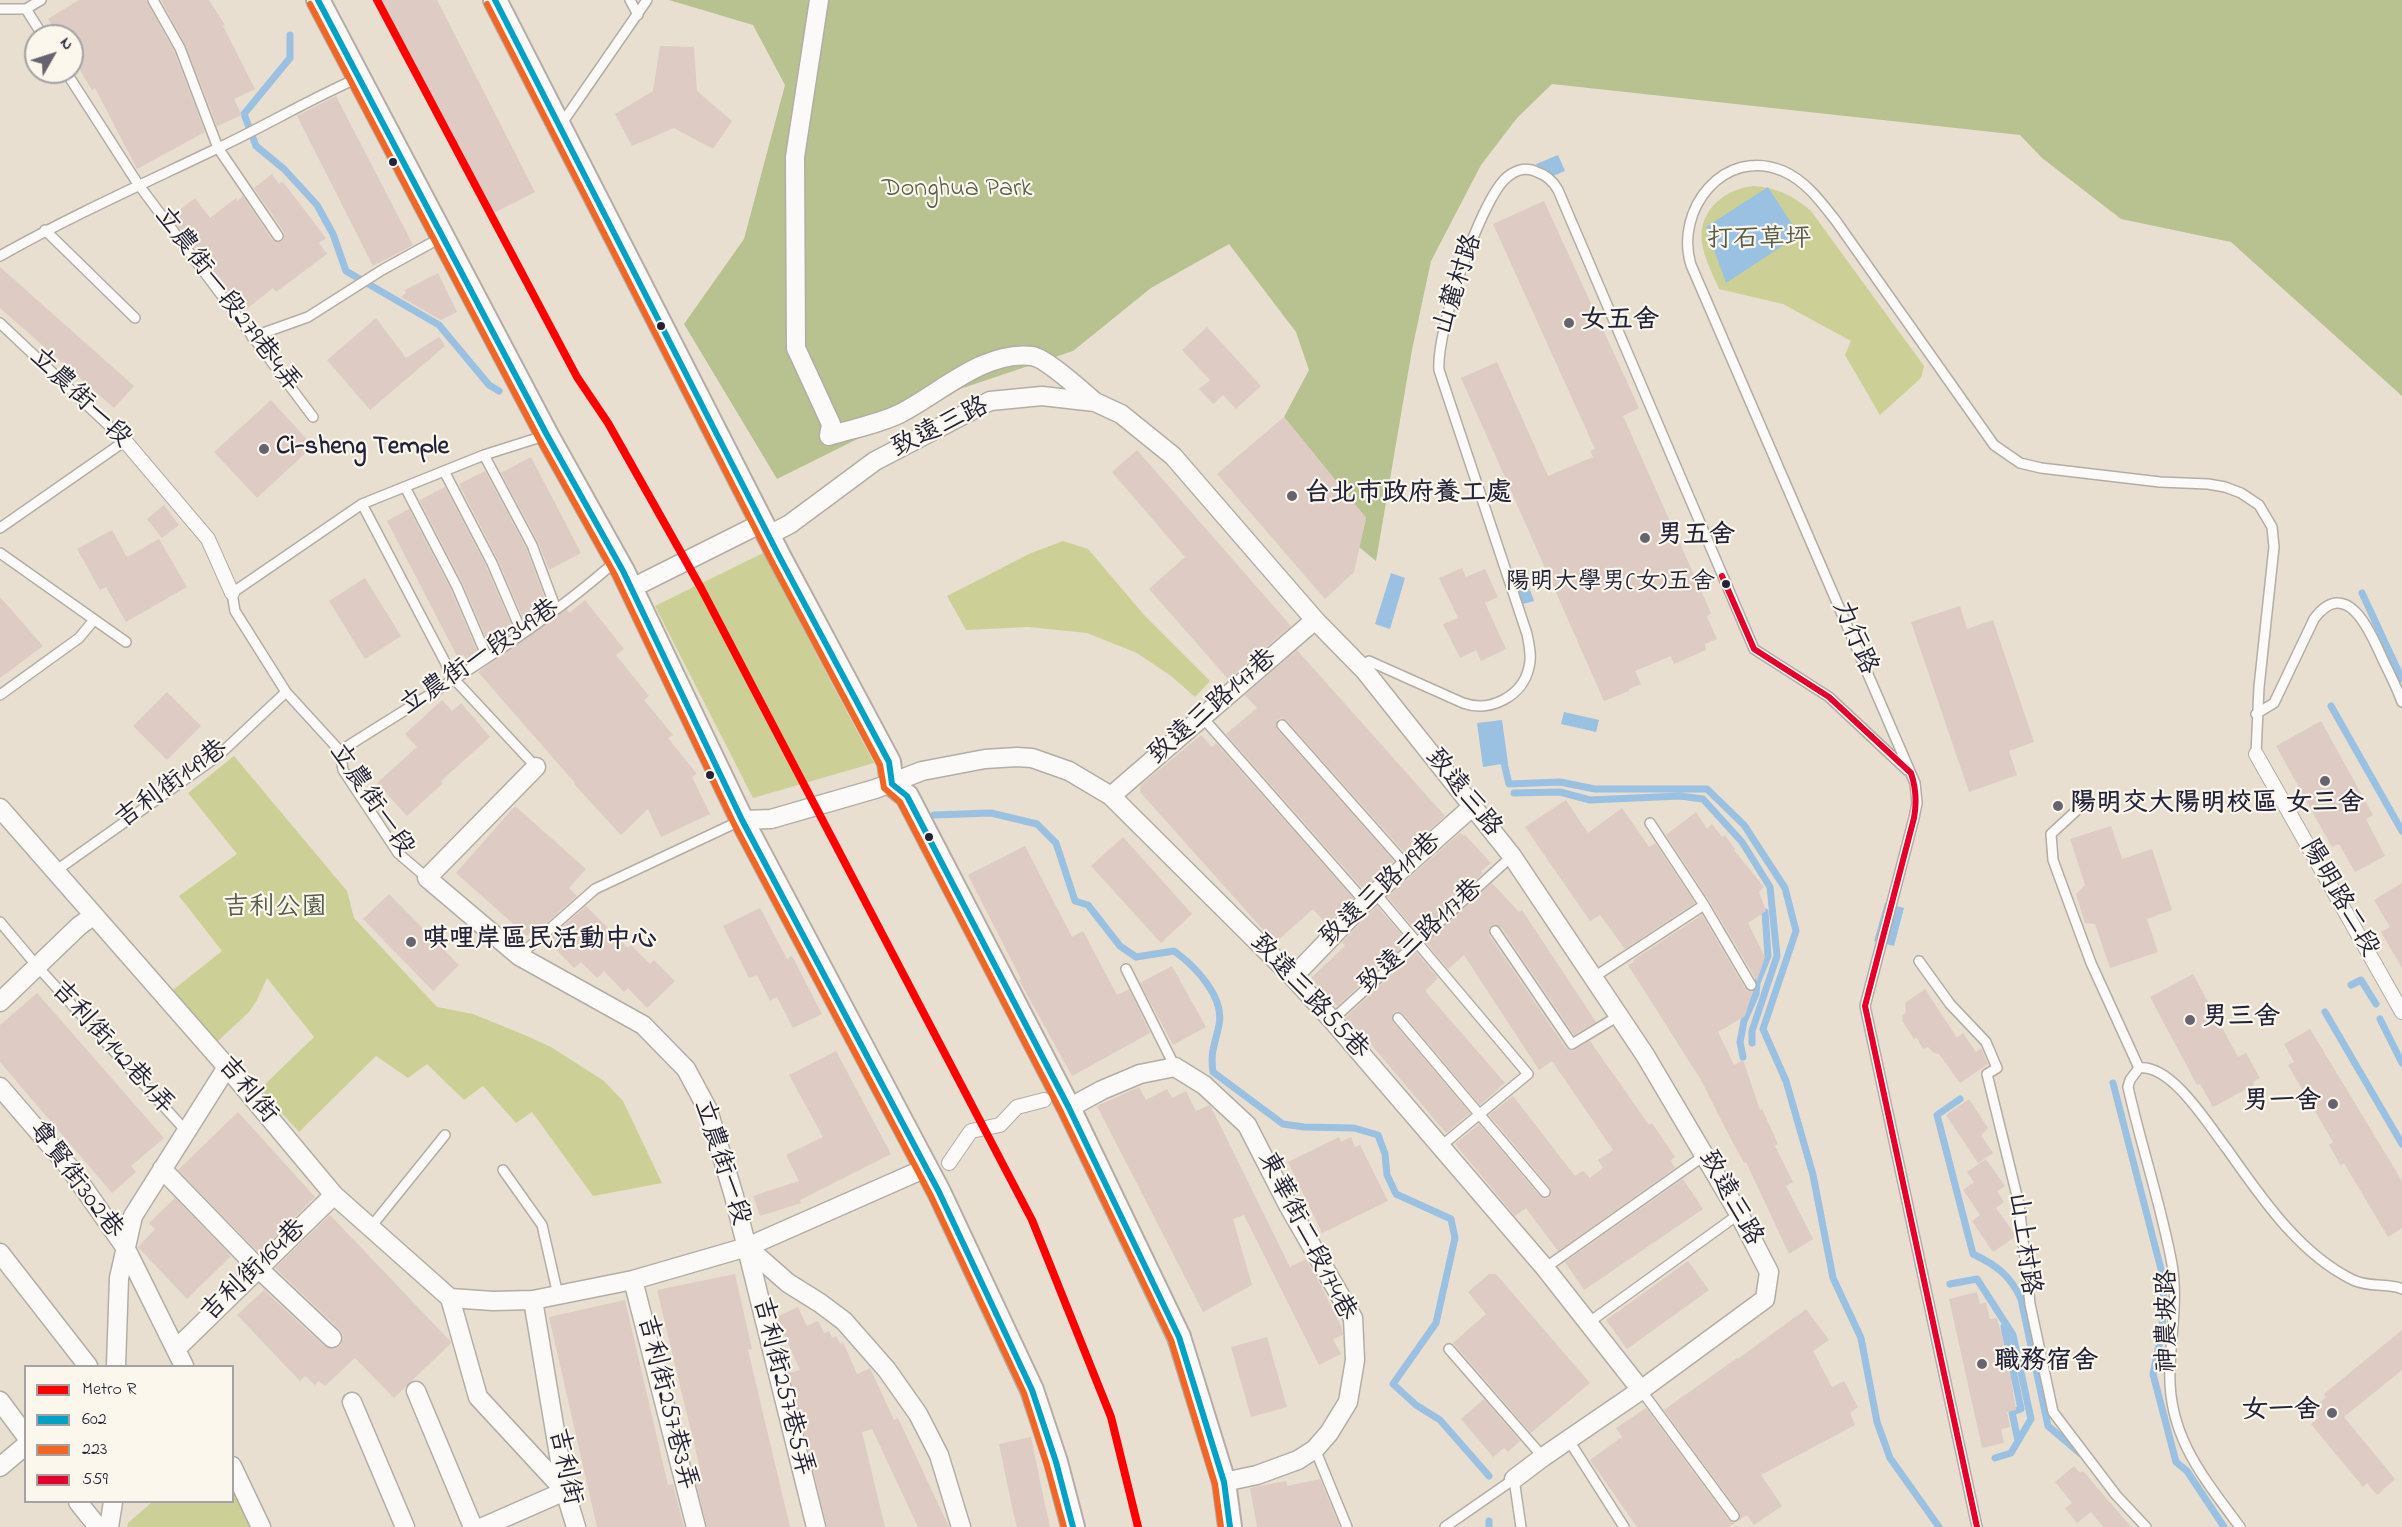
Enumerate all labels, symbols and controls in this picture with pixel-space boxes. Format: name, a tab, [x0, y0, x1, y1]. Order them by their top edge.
north arrow	[24, 24, 84, 84]
text: N	[54, 32, 79, 56]
unlabelled marker	[387, 156, 399, 168]
park label: Donghua Park	[882, 175, 1032, 207]
street label: 立農街一段279巷4弄	[146, 202, 306, 400]
park label: 打石草坪	[1707, 226, 1811, 258]
street label: 山麓村路	[1429, 231, 1491, 339]
place label: 女五舍	[1581, 307, 1659, 339]
marker: 女五舍	[1562, 316, 1576, 330]
unlabelled marker	[655, 320, 667, 332]
street label: 立農街一段	[21, 343, 137, 455]
street label: 致遠三路	[887, 392, 995, 466]
place label: Ci-sheng Temple	[276, 433, 449, 465]
marker: Ci-sheng Temple	[257, 442, 271, 456]
place label: 台北市政府養工處	[1304, 480, 1512, 512]
marker: 台北市政府養工處	[1285, 489, 1299, 503]
place label: 男五舍	[1657, 522, 1735, 554]
marker: 男五舍	[1638, 531, 1652, 545]
place label: 陽明大學男(女)五舍	[1506, 570, 1715, 598]
marker: 陽明大學男(女)五舍	[1720, 578, 1732, 590]
street label: 立農街一段349巷	[395, 594, 567, 724]
street label: 力行路	[1823, 596, 1883, 680]
street label: 致遠三路147巷	[1144, 644, 1284, 772]
street label: 吉利街149巷	[111, 735, 235, 837]
street label: 立農街一段	[321, 738, 419, 864]
street label: 致遠三路	[1417, 744, 1507, 844]
unlabelled marker	[704, 769, 716, 781]
marker: 女三舍	[2318, 774, 2332, 788]
place label: 陽明交大陽明校區	[2070, 790, 2278, 822]
place label: 女三舍	[2286, 790, 2364, 822]
marker: 陽明交大陽明校區	[2051, 799, 2065, 813]
street label: 致遠三路119巷	[1315, 827, 1449, 955]
unlabelled marker	[923, 831, 935, 843]
street label: 陽明路二段	[2292, 835, 2384, 963]
street label: 致遠三路117巷	[1353, 874, 1491, 1002]
park label: 吉利公園	[223, 894, 327, 926]
place label: 唭哩岸區民活動中心	[423, 926, 657, 958]
street label: 致遠三路55巷	[1242, 929, 1374, 1067]
marker: 唭哩岸區民活動中心	[404, 935, 418, 949]
street label: 吉利街142巷1弄	[42, 975, 180, 1123]
place label: 男三舍	[2202, 1004, 2280, 1036]
marker: 男三舍	[2183, 1013, 2197, 1027]
street label: 吉利街	[209, 1051, 283, 1131]
place label: 男一舍	[2243, 1088, 2321, 1120]
street label: 立農街一段	[685, 1096, 755, 1230]
marker: 男一舍	[2326, 1097, 2340, 1111]
street label: 尊賢街302巷	[20, 1116, 128, 1246]
street label: 致遠三路	[1690, 1146, 1768, 1252]
street label: 東華街二段174巷	[1249, 1147, 1361, 1327]
street label: 山上村路	[1999, 1190, 2045, 1298]
street label: 吉利街164巷	[196, 1214, 314, 1330]
street label: 神農坡路	[2154, 1269, 2186, 1373]
street label: 吉利街257巷5弄	[744, 1294, 818, 1480]
street label: 吉利街257巷3弄	[628, 1312, 702, 1494]
place label: 職務宿舍	[1994, 1348, 2098, 1380]
marker: 職務宿舍	[1975, 1357, 1989, 1371]
legend	[24, 1365, 234, 1503]
text: Metro R	[82, 1377, 136, 1403]
place label: 女一舍	[2242, 1397, 2320, 1429]
marker: 女一舍	[2325, 1406, 2339, 1420]
text: 602	[82, 1407, 107, 1433]
street label: 吉利街	[540, 1426, 586, 1508]
text: 223	[82, 1437, 107, 1463]
text: 559	[82, 1467, 108, 1493]

